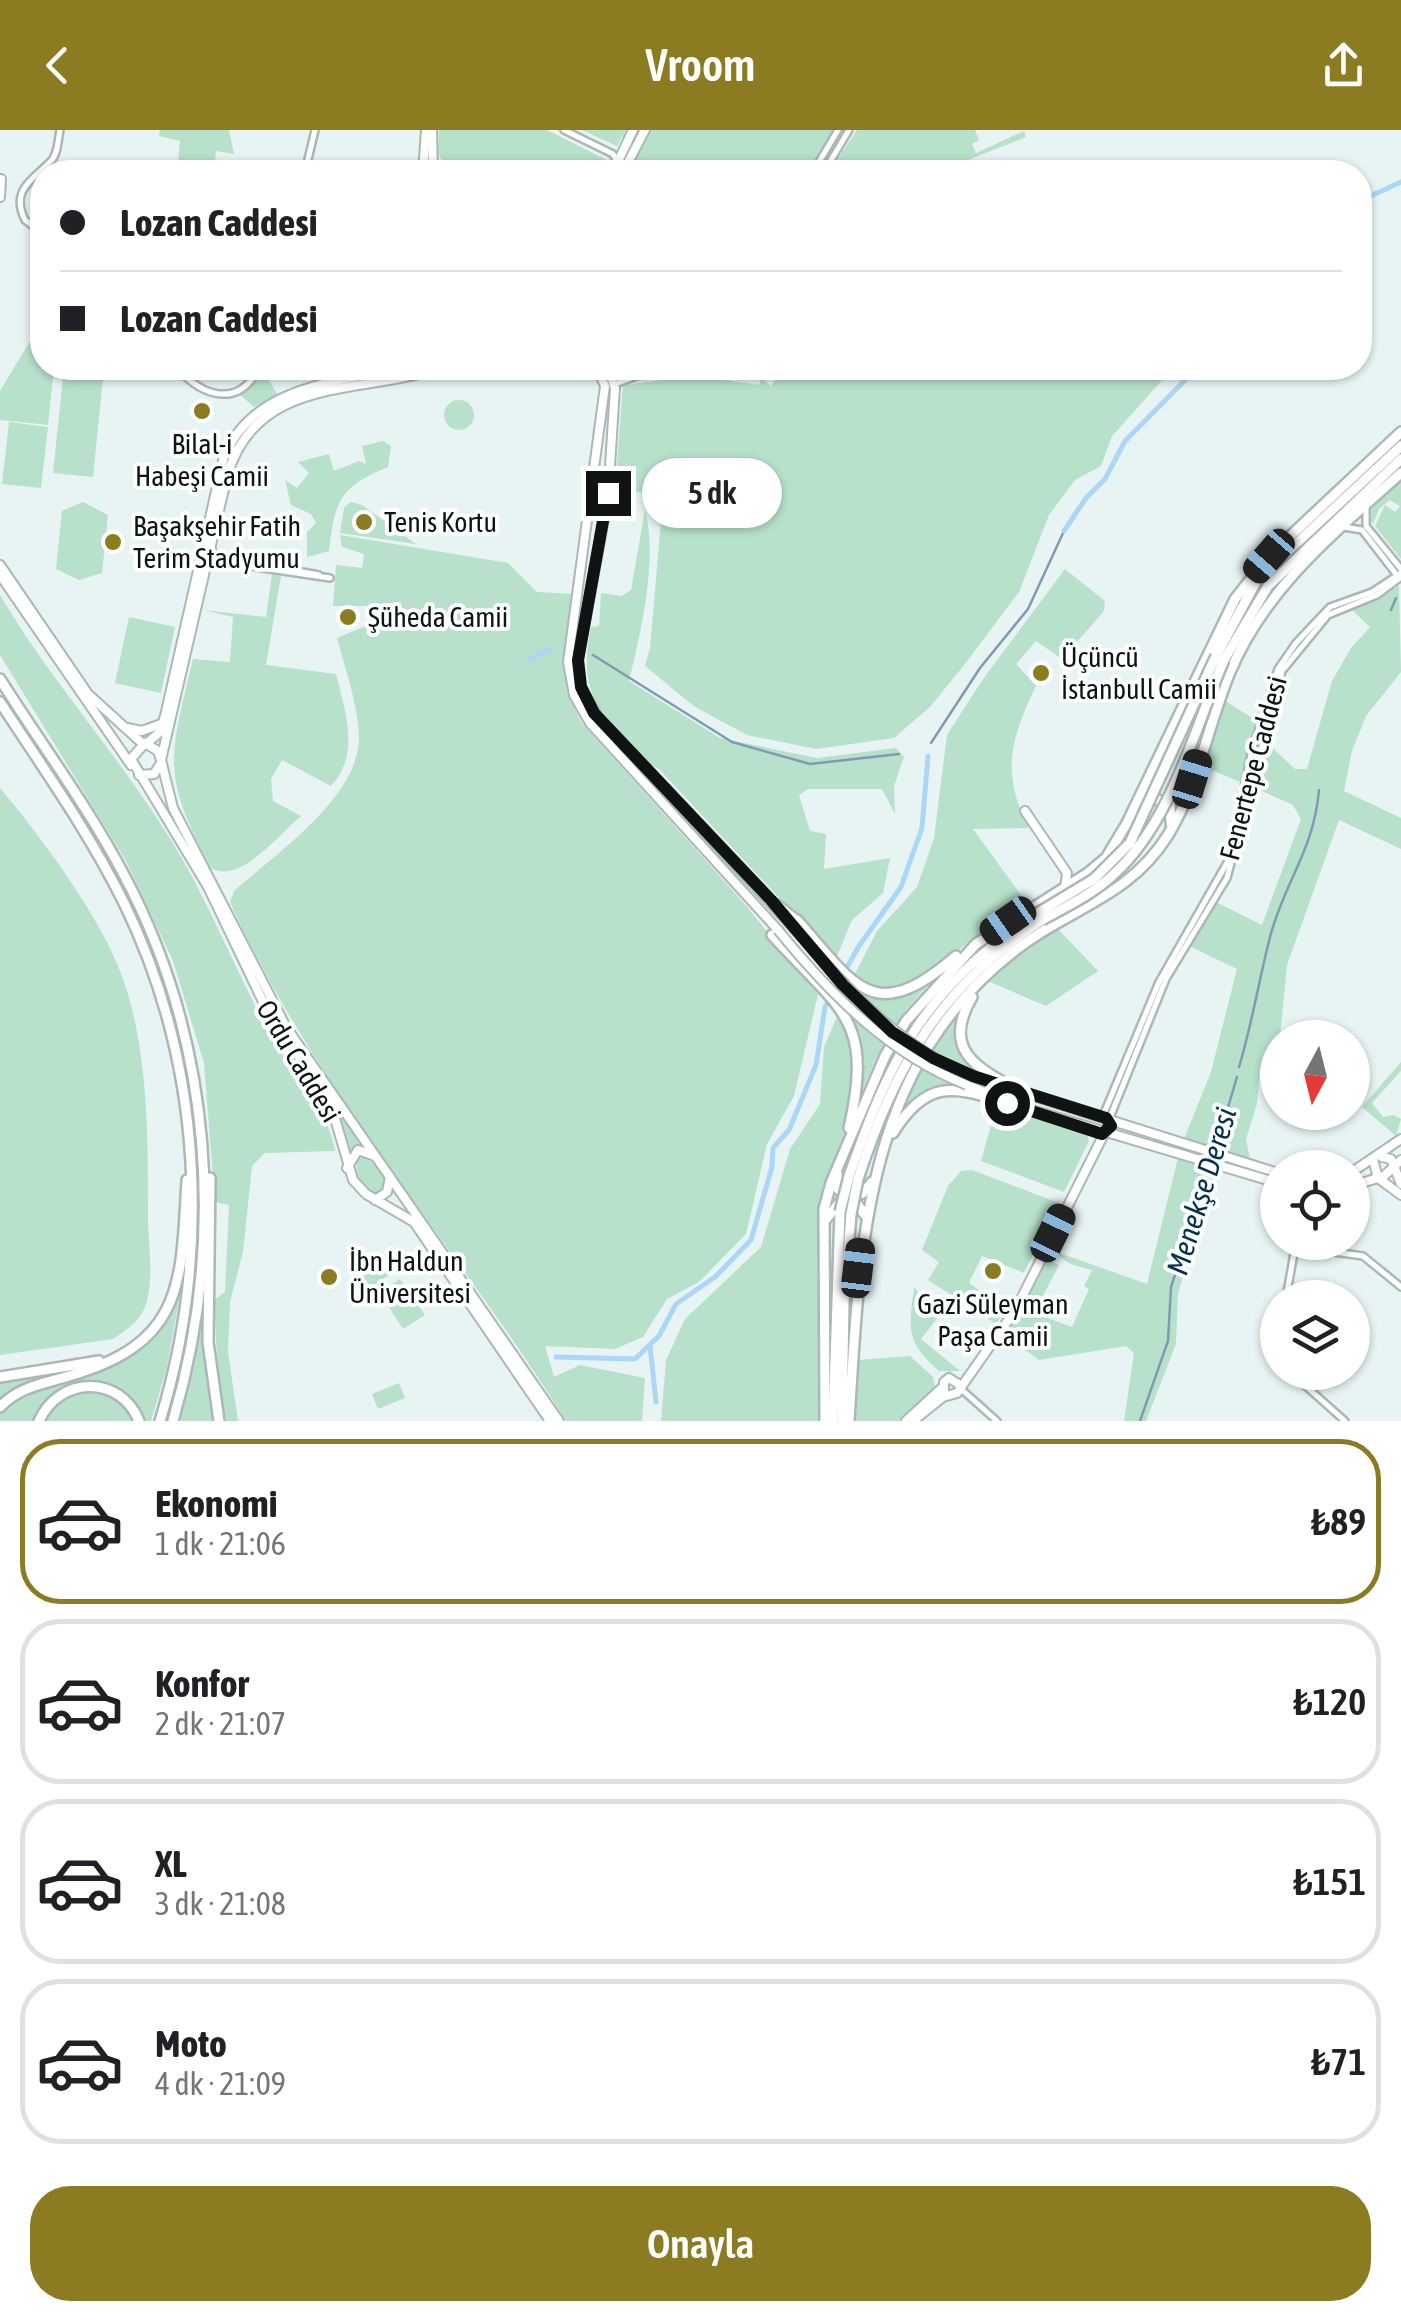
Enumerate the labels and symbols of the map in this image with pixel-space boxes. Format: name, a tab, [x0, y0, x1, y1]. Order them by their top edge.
marker: Bilal-i Habeşi Camii	[191, 400, 213, 422]
place label: Bilal-i Habeşi Camii	[135, 428, 269, 492]
callout: 5 dk	[643, 458, 783, 528]
route end	[586, 471, 631, 516]
place label: Tenis Kortu	[384, 506, 497, 538]
place label: Başakşehir Fatih Terim Stadyumu	[133, 510, 301, 574]
marker: Tenis Kortu	[353, 511, 375, 533]
car	[1238, 524, 1300, 588]
marker: Başakşehir Fatih Terim Stadyumu	[102, 531, 124, 553]
place label: Şüheda Camii	[368, 601, 508, 633]
marker: Şüheda Camii	[337, 606, 359, 628]
place label: Üçüncü İstanbull Camii	[1061, 641, 1217, 705]
marker: Üçüncü İstanbull Camii	[1030, 662, 1052, 684]
street label: Fenertepe Caddesi	[1213, 672, 1293, 864]
car	[1169, 746, 1215, 812]
car	[975, 892, 1041, 950]
street label: Ordu Caddesi	[250, 994, 348, 1128]
north arrow	[1260, 1020, 1370, 1130]
route start	[985, 1081, 1030, 1126]
water label: Menekşe Deresi	[1159, 1103, 1243, 1279]
car	[1026, 1199, 1080, 1267]
car	[839, 1236, 877, 1300]
place label: İbn Haldun Üniversitesi	[349, 1245, 471, 1309]
marker: Gazi Süleyman Paşa Camii	[982, 1260, 1004, 1282]
marker: İbn Haldun Üniversitesi	[318, 1266, 340, 1288]
place label: Gazi Süleyman Paşa Camii	[917, 1288, 1069, 1352]

